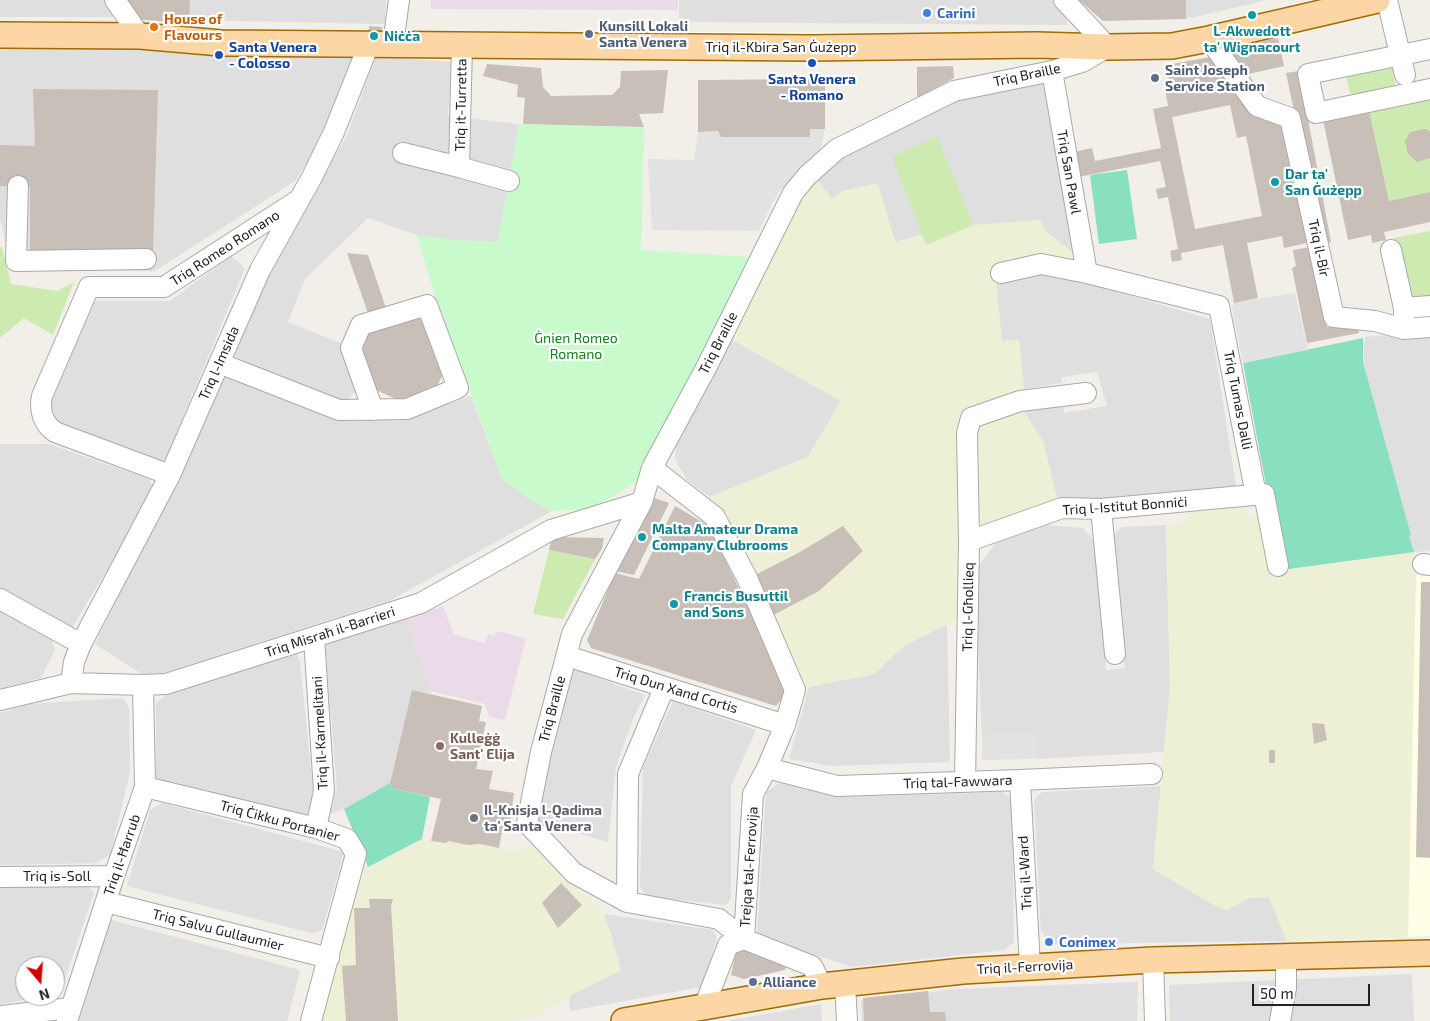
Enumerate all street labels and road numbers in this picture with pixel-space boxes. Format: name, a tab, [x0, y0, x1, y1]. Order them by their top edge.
street label: Triq il-Kbira San Ġużepp	[705, 39, 857, 55]
street label: Triq it-Turretta	[452, 58, 470, 152]
street label: Triq Braille	[992, 60, 1062, 90]
street label: Triq San Pawl	[1053, 128, 1085, 216]
street label: Triq Romeo Romano	[167, 206, 283, 290]
street label: Triq il-Bir	[1305, 218, 1333, 278]
street label: Triq Braille	[695, 309, 741, 377]
street label: Triq l-Imsida	[195, 323, 243, 403]
street label: Triq Tumas Dalli	[1220, 349, 1256, 451]
street label: Triq l-Istitut Bonniċi	[1062, 493, 1188, 519]
street label: Triq l-Għollieq	[959, 562, 977, 652]
street label: Triq Misraħ il-Barrieri	[263, 603, 397, 661]
street label: Triq Dun Xand Cortis	[612, 663, 740, 717]
street label: Triq Braille	[535, 674, 569, 744]
street label: Triq il-Karmelitani	[309, 675, 331, 791]
street label: Triq tal-Fawwara	[903, 772, 1013, 792]
street label: Triq Ċikku Portanier	[218, 797, 342, 845]
street label: Trejqa tal-Ferrovija	[736, 806, 762, 928]
street label: Triq il-Ħarrub	[100, 812, 144, 898]
street label: Triq il-Ward	[1015, 835, 1035, 911]
street label: Triq is-Soll	[23, 868, 91, 884]
street label: Triq Salvu Gullaumier	[151, 906, 285, 954]
street label: Triq il-Ferrovija	[976, 956, 1074, 978]

